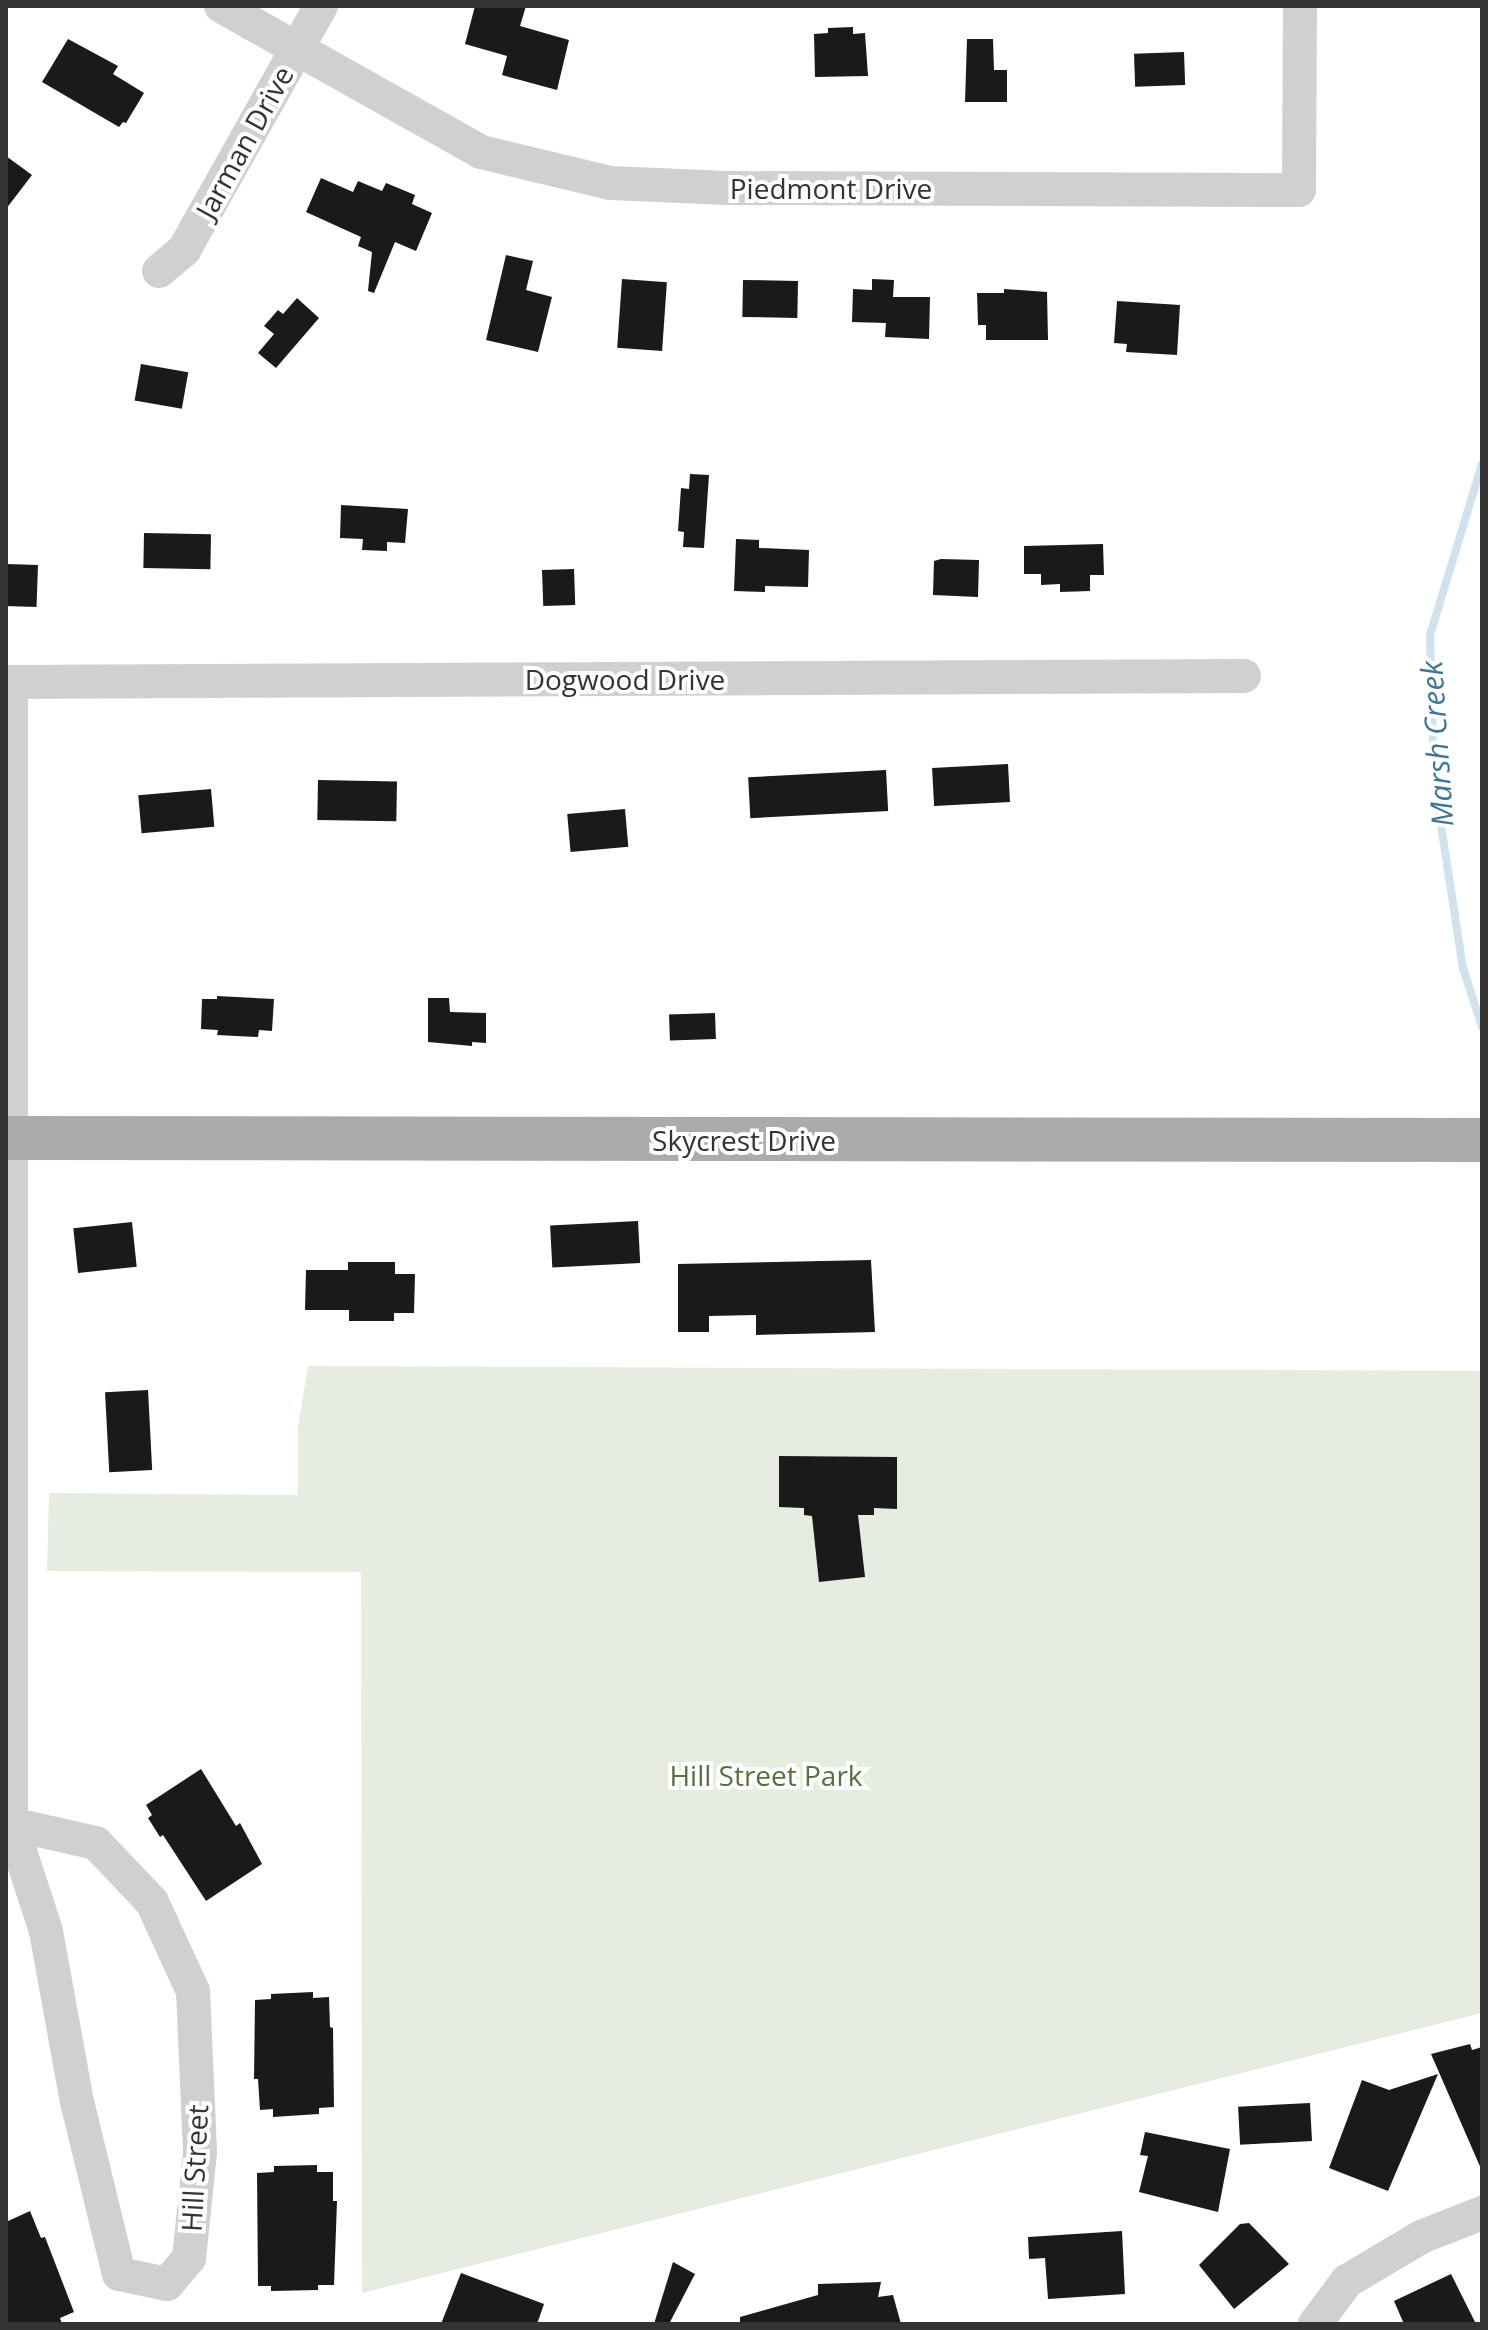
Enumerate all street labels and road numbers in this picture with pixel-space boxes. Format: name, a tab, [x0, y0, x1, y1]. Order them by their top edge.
street label: Jarman Drive	[188, 60, 300, 224]
street label: Piedmont Drive	[730, 171, 932, 205]
street label: Dogwood Drive	[525, 662, 725, 696]
street label: Skycrest Drive	[652, 1123, 836, 1157]
street label: Hill Street	[174, 2104, 214, 2232]

